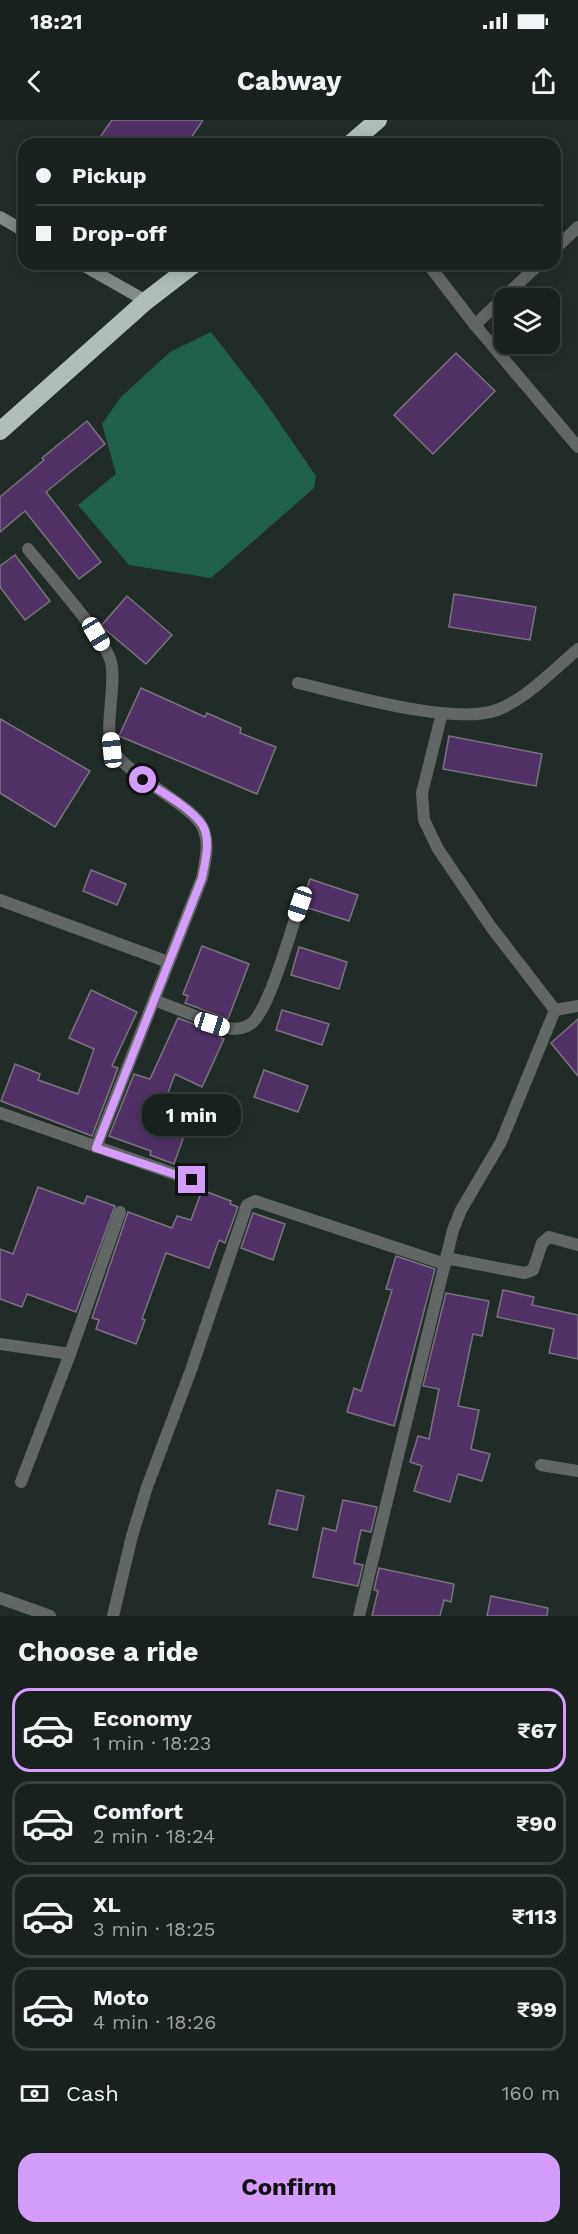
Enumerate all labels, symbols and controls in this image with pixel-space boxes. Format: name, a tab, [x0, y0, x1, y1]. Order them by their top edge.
text: 18:21	[30, 9, 83, 34]
icon: back	[18, 65, 51, 98]
text: Cabway	[237, 65, 341, 97]
icon: share	[527, 65, 560, 98]
text: Pickup	[72, 163, 147, 188]
text: Drop-off	[72, 221, 167, 246]
map controls	[494, 288, 560, 354]
button: layers	[494, 288, 560, 354]
car	[79, 614, 113, 654]
car	[101, 731, 123, 769]
route start	[129, 766, 156, 793]
car	[286, 884, 314, 924]
car	[192, 1010, 232, 1038]
callout: 1 min	[142, 1093, 242, 1135]
text: 1 min	[166, 1103, 217, 1127]
route end	[178, 1166, 205, 1193]
text: Choose a ride	[18, 1636, 198, 1668]
icon: car	[21, 1703, 75, 1757]
text: Economy	[93, 1706, 192, 1731]
text: ₹67	[517, 1718, 557, 1743]
text: 1 min · 18:23	[93, 1731, 212, 1755]
icon: car	[21, 1796, 75, 1850]
text: Comfort	[93, 1799, 183, 1824]
text: ₹90	[516, 1811, 557, 1836]
text: 2 min · 18:24	[93, 1824, 215, 1848]
icon: car	[21, 1889, 75, 1943]
text: XL	[93, 1892, 121, 1917]
text: ₹113	[512, 1904, 557, 1929]
text: 3 min · 18:25	[93, 1917, 215, 1941]
icon: car	[21, 1982, 75, 2036]
text: Moto	[93, 1985, 149, 2010]
text: ₹99	[517, 1997, 557, 2022]
text: 4 min · 18:26	[93, 2010, 216, 2034]
icon: cash	[18, 2077, 51, 2110]
text: Cash	[66, 2081, 119, 2106]
text: 160 m	[502, 2081, 560, 2105]
button: Confirm	[18, 2153, 560, 2222]

